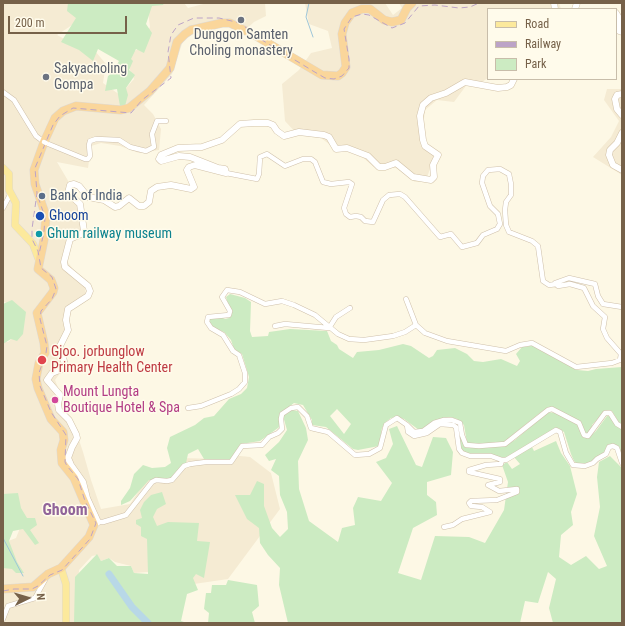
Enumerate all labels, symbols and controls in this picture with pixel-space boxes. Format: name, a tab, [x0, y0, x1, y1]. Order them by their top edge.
scale bar	[10, 8, 129, 34]
legend	[487, 8, 617, 80]
marker: Dunggon Samten Choling monastery	[236, 15, 246, 25]
text: 200 m	[15, 16, 45, 30]
text: Road	[525, 17, 549, 31]
place label: Dunggon Samten Choling monastery	[189, 27, 293, 60]
text: Railway	[525, 37, 561, 51]
text: Park	[525, 57, 546, 71]
place label: Sakyacholing Gompa	[54, 61, 127, 94]
marker: Sakyacholing Gompa	[41, 72, 51, 82]
place label: Bank of India	[50, 188, 122, 204]
marker: Bank of India	[37, 191, 47, 201]
place label: Ghoom	[49, 208, 89, 224]
marker: Ghoom	[34, 210, 46, 222]
place label: Ghum railway museum	[47, 226, 172, 242]
marker: Ghum railway museum	[34, 229, 44, 239]
place label: Gjoo. jorbunglow Primary Health Center	[51, 344, 172, 376]
marker: Gjoo. jorbunglow Primary Health Center	[36, 354, 48, 366]
place label: Mount Lungta Boutique Hotel & Spa	[63, 384, 180, 416]
marker: Mount Lungta Boutique Hotel & Spa	[50, 395, 60, 405]
district label: Ghoom	[42, 501, 88, 521]
north arrow	[8, 578, 48, 618]
text: N	[34, 593, 47, 601]

